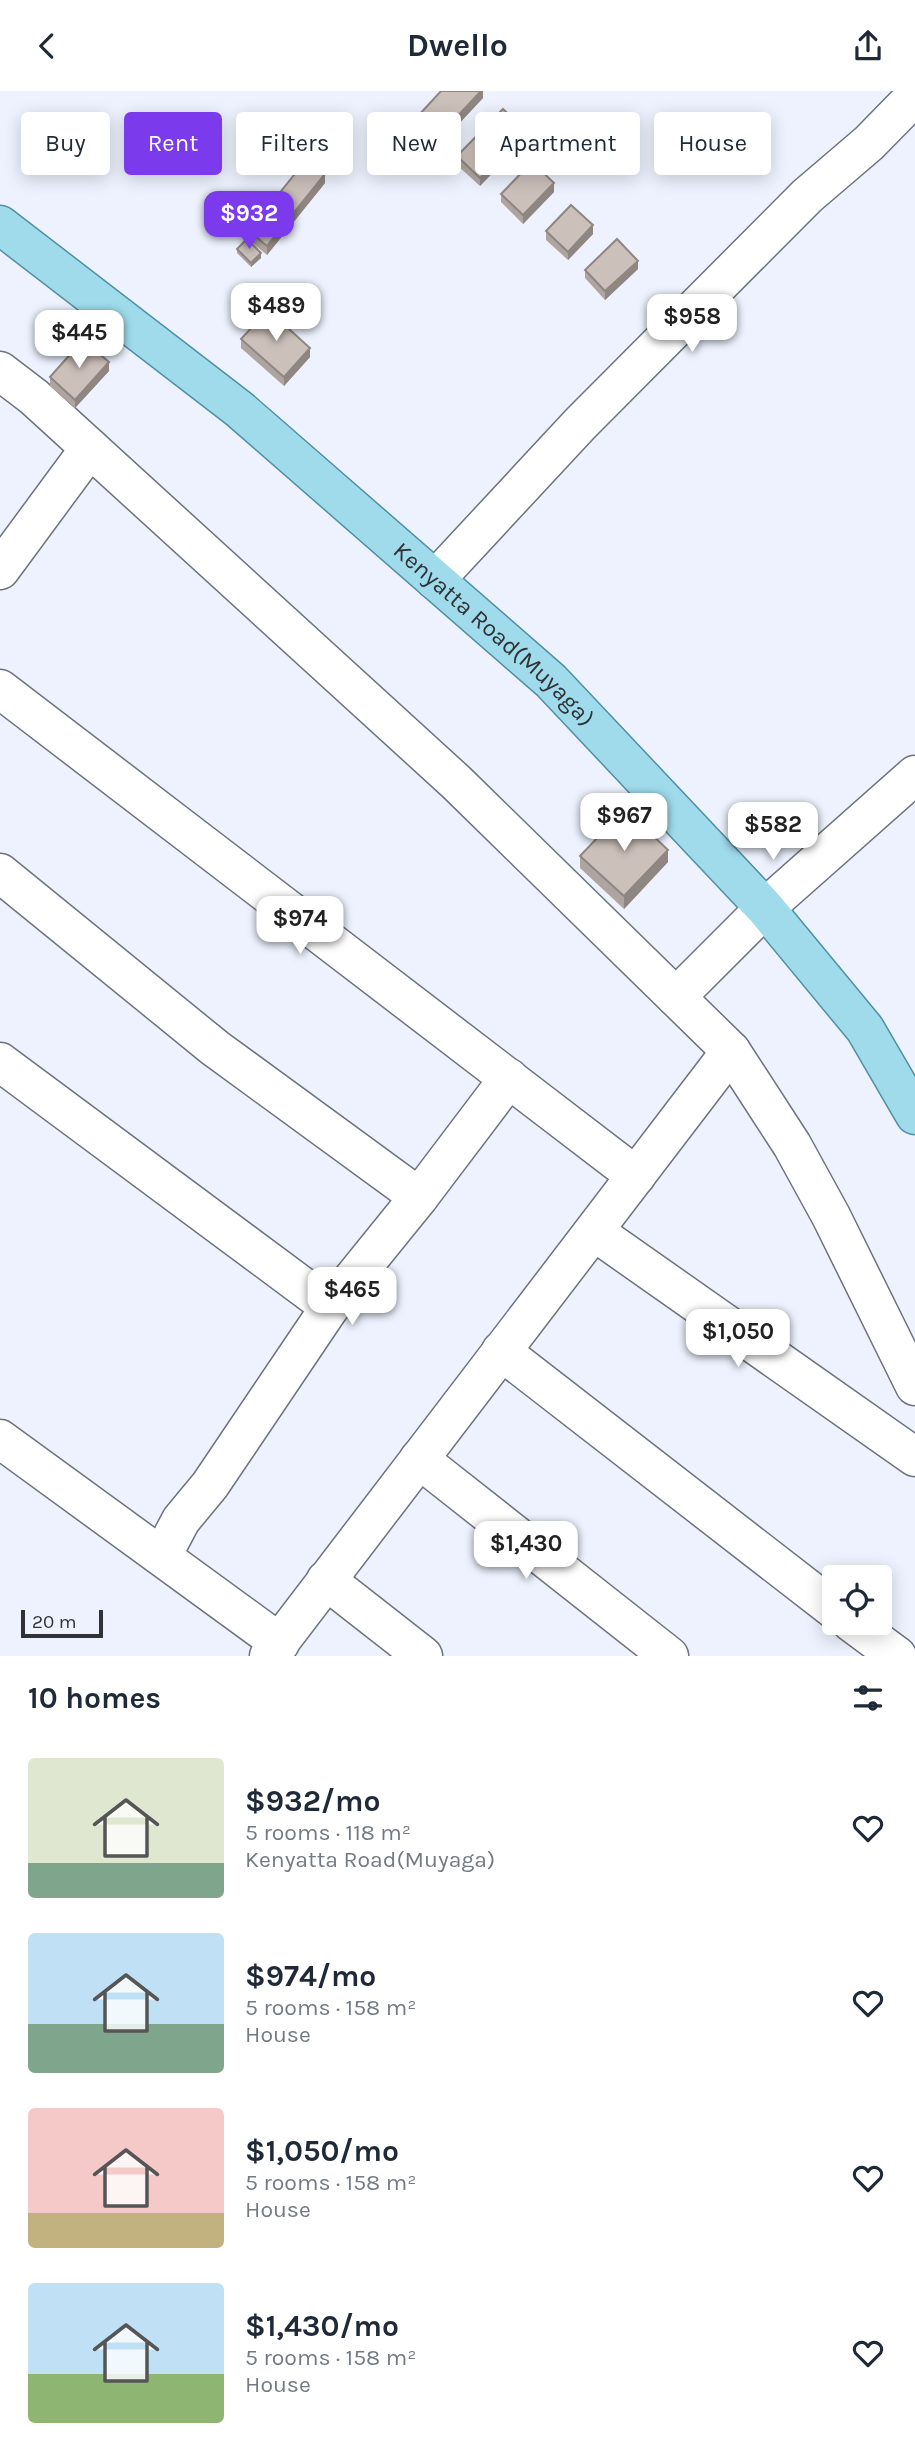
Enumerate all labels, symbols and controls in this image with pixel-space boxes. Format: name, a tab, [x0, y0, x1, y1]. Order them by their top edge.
icon: back	[28, 27, 66, 65]
text: Dwello	[407, 27, 508, 64]
icon: share	[849, 27, 887, 65]
chip: Buy	[21, 112, 110, 175]
chip: Rent	[124, 112, 222, 175]
chip: Filters	[236, 112, 353, 175]
chip: New	[367, 112, 461, 175]
chip: Apartment	[475, 112, 640, 175]
chip: House	[654, 112, 771, 175]
pin: $932	[208, 191, 290, 251]
text: $932	[220, 200, 278, 227]
pin: $489	[235, 283, 317, 343]
text: $489	[247, 292, 305, 319]
pin: $958	[651, 295, 733, 354]
text: $958	[663, 303, 721, 330]
pin: $445	[38, 310, 120, 370]
text: $445	[51, 319, 107, 346]
street label: Kenyatta Road(Muyaga)	[388, 536, 600, 732]
pin: $967	[583, 793, 665, 853]
text: $967	[596, 802, 652, 829]
pin: $582	[732, 803, 814, 862]
text: $582	[744, 811, 802, 838]
pin: $974	[259, 897, 341, 956]
text: $974	[272, 905, 328, 932]
pin: $465	[311, 1267, 393, 1327]
text: $465	[324, 1276, 380, 1303]
pin: $1,050	[681, 1309, 795, 1369]
text: $1,050	[702, 1318, 774, 1345]
pin: $1,430	[469, 1521, 583, 1581]
text: $1,430	[490, 1530, 562, 1557]
map controls	[822, 1565, 892, 1635]
button: locate	[822, 1565, 892, 1635]
scale bar	[21, 1607, 103, 1639]
text: 20 m	[32, 1611, 77, 1633]
icon: filters	[849, 1679, 887, 1717]
text: 10 homes	[28, 1680, 161, 1716]
text: $932/mo	[245, 1783, 380, 1819]
icon: home	[84, 1786, 168, 1870]
icon: heart	[849, 1809, 887, 1847]
text: 5 rooms · 118 m²	[245, 1819, 411, 1846]
text: Kenyatta Road(Muyaga)	[245, 1846, 495, 1873]
text: $974/mo	[245, 1958, 376, 1994]
icon: home	[84, 1961, 168, 2045]
icon: heart	[849, 1984, 887, 2022]
text: 5 rooms · 158 m²	[245, 1994, 416, 2021]
text: House	[245, 2021, 311, 2048]
text: $1,050/mo	[245, 2133, 399, 2169]
icon: home	[84, 2136, 168, 2220]
icon: heart	[849, 2159, 887, 2197]
text: 5 rooms · 158 m²	[245, 2169, 416, 2196]
text: House	[245, 2196, 311, 2223]
text: $1,430/mo	[245, 2308, 399, 2344]
icon: home	[84, 2311, 168, 2395]
icon: heart	[849, 2334, 887, 2372]
text: 5 rooms · 158 m²	[245, 2344, 416, 2371]
text: House	[245, 2371, 311, 2398]

